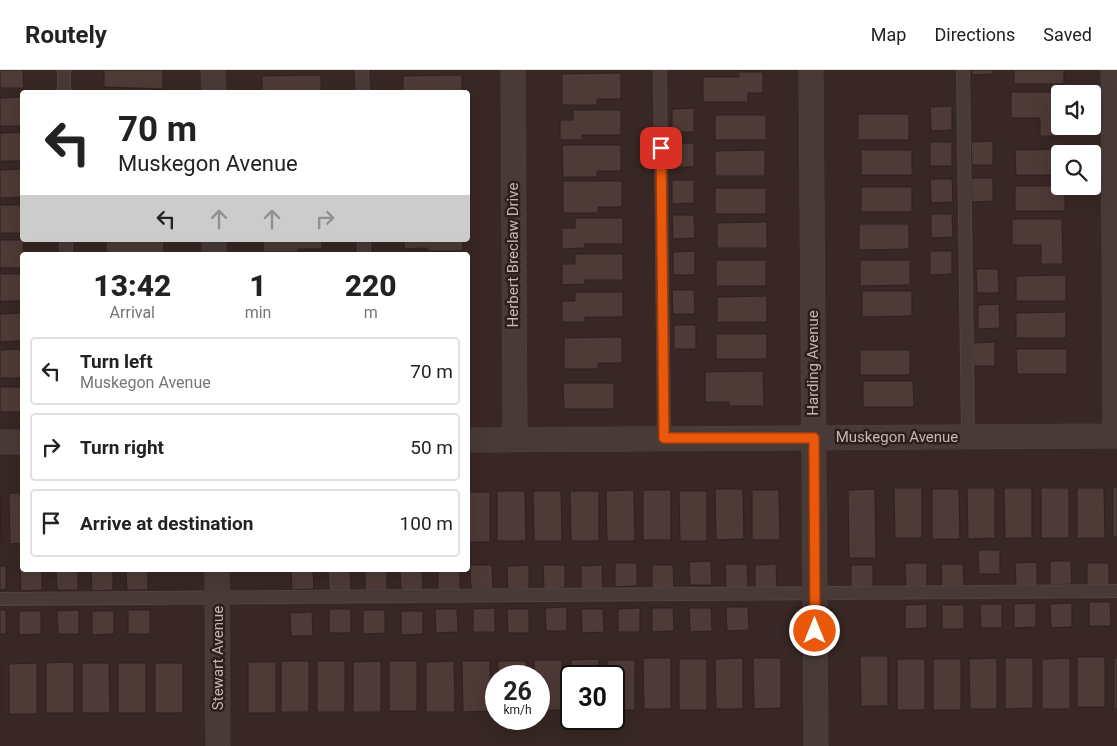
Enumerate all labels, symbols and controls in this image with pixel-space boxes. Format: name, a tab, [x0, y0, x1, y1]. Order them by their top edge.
text: Routely	[25, 21, 107, 49]
text: Map	[871, 24, 906, 45]
text: Directions	[934, 24, 1015, 45]
text: Saved	[1043, 24, 1092, 45]
map controls	[1051, 85, 1101, 195]
button: sound	[1051, 85, 1101, 135]
text: 70 m	[118, 109, 197, 150]
icon: left	[35, 110, 100, 175]
pin	[640, 127, 682, 169]
icon: arrive	[647, 134, 675, 162]
button: search	[1051, 145, 1101, 195]
text: Muskegon Avenue	[118, 151, 298, 176]
street label: Herbert Breclaw Drive	[504, 183, 522, 327]
icon: left	[152, 205, 180, 233]
icon: ahead	[205, 205, 233, 233]
icon: ahead	[258, 205, 286, 233]
icon: right	[311, 205, 339, 233]
text: 13:42	[93, 268, 171, 303]
text: 1	[249, 268, 267, 303]
text: 220	[345, 268, 397, 303]
text: Arrival	[110, 303, 155, 322]
text: min	[245, 303, 271, 322]
text: m	[364, 303, 378, 322]
street label: Harding Avenue	[804, 310, 822, 416]
text: Turn left	[80, 350, 153, 373]
icon: left	[37, 357, 65, 385]
text: 70 m	[410, 360, 453, 383]
text: Muskegon Avenue	[80, 373, 211, 392]
street label: Muskegon Avenue	[836, 428, 958, 446]
icon: right	[37, 433, 65, 461]
text: Turn right	[80, 436, 164, 459]
text: 50 m	[410, 436, 453, 459]
icon: arrive	[37, 509, 65, 537]
text: Arrive at destination	[80, 512, 253, 535]
text: 100 m	[400, 512, 453, 535]
position arrow	[788, 604, 840, 656]
street label: Stewart Avenue	[209, 606, 227, 710]
speed limit sign: 30	[560, 665, 625, 730]
text: 26	[503, 677, 532, 706]
text: km/h	[503, 703, 532, 717]

